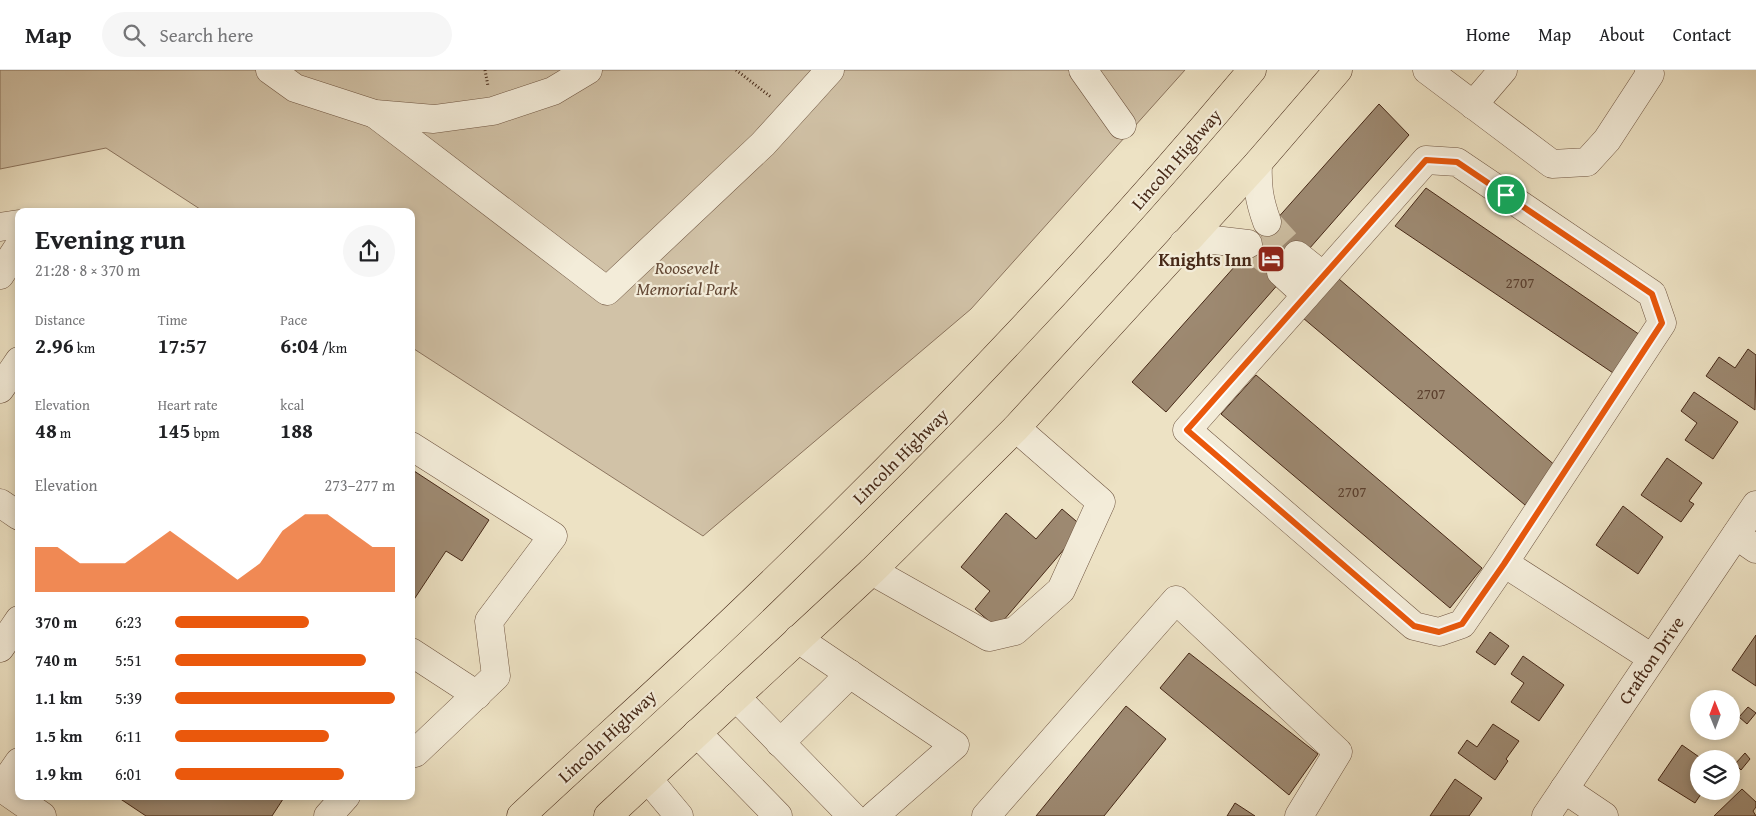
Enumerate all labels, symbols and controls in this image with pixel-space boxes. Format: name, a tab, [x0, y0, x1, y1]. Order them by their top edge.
search box	[102, 12, 452, 57]
text: Map	[25, 17, 72, 52]
icon: search	[120, 21, 148, 49]
text: Search here	[160, 21, 253, 49]
text: Home	[1466, 21, 1510, 48]
text: Map	[1538, 21, 1571, 48]
text: About	[1599, 21, 1645, 48]
text: Contact	[1673, 21, 1731, 48]
street label: Lincoln Highway	[1124, 102, 1228, 216]
pin	[1485, 174, 1527, 216]
icon: arrive	[1492, 181, 1520, 209]
text: Evening run	[35, 218, 186, 259]
button: share	[343, 225, 395, 277]
hotel icon: Knights Inn	[1256, 244, 1286, 274]
place label: Knights Inn	[1158, 246, 1252, 273]
park label: Roosevelt Memorial Park	[636, 254, 738, 302]
text: 21:28 · 8 × 370 m	[35, 258, 140, 282]
house number: 2707	[1506, 272, 1534, 293]
text: Distance	[35, 310, 85, 330]
text: Time	[158, 310, 187, 330]
text: Pace	[280, 310, 307, 330]
text: 2.96	[35, 330, 74, 361]
text: 17:57	[158, 330, 207, 361]
text: 6:04	[280, 330, 319, 361]
text: km	[74, 338, 95, 358]
text: /km	[319, 338, 347, 358]
house number: 2707	[1417, 383, 1445, 404]
text: Elevation	[35, 395, 90, 415]
text: Heart rate	[158, 395, 218, 415]
text: kcal	[280, 395, 304, 415]
street label: Lincoln Highway	[846, 402, 954, 510]
text: 48	[35, 415, 57, 446]
text: 145	[158, 415, 190, 446]
text: 188	[280, 415, 313, 446]
text: m	[57, 423, 71, 443]
text: bpm	[190, 423, 220, 443]
text: Elevation	[35, 473, 98, 497]
text: 273–277 m	[325, 473, 395, 497]
house number: 2707	[1338, 481, 1366, 502]
text: 370 m	[35, 610, 77, 634]
text: 6:23	[115, 610, 142, 634]
street label: Crafton Drive	[1611, 610, 1691, 710]
text: 740 m	[35, 648, 77, 672]
text: 5:51	[115, 648, 142, 672]
street label: Lincoln Highway	[552, 683, 662, 789]
text: 1.1 km	[35, 686, 82, 710]
text: 5:39	[115, 686, 142, 710]
north arrow	[1690, 690, 1740, 740]
map controls	[1690, 690, 1740, 800]
text: 1.5 km	[35, 724, 82, 748]
text: 6:11	[115, 724, 142, 748]
button: layers	[1690, 750, 1740, 800]
text: 1.9 km	[35, 762, 82, 786]
text: 6:01	[115, 762, 142, 786]

